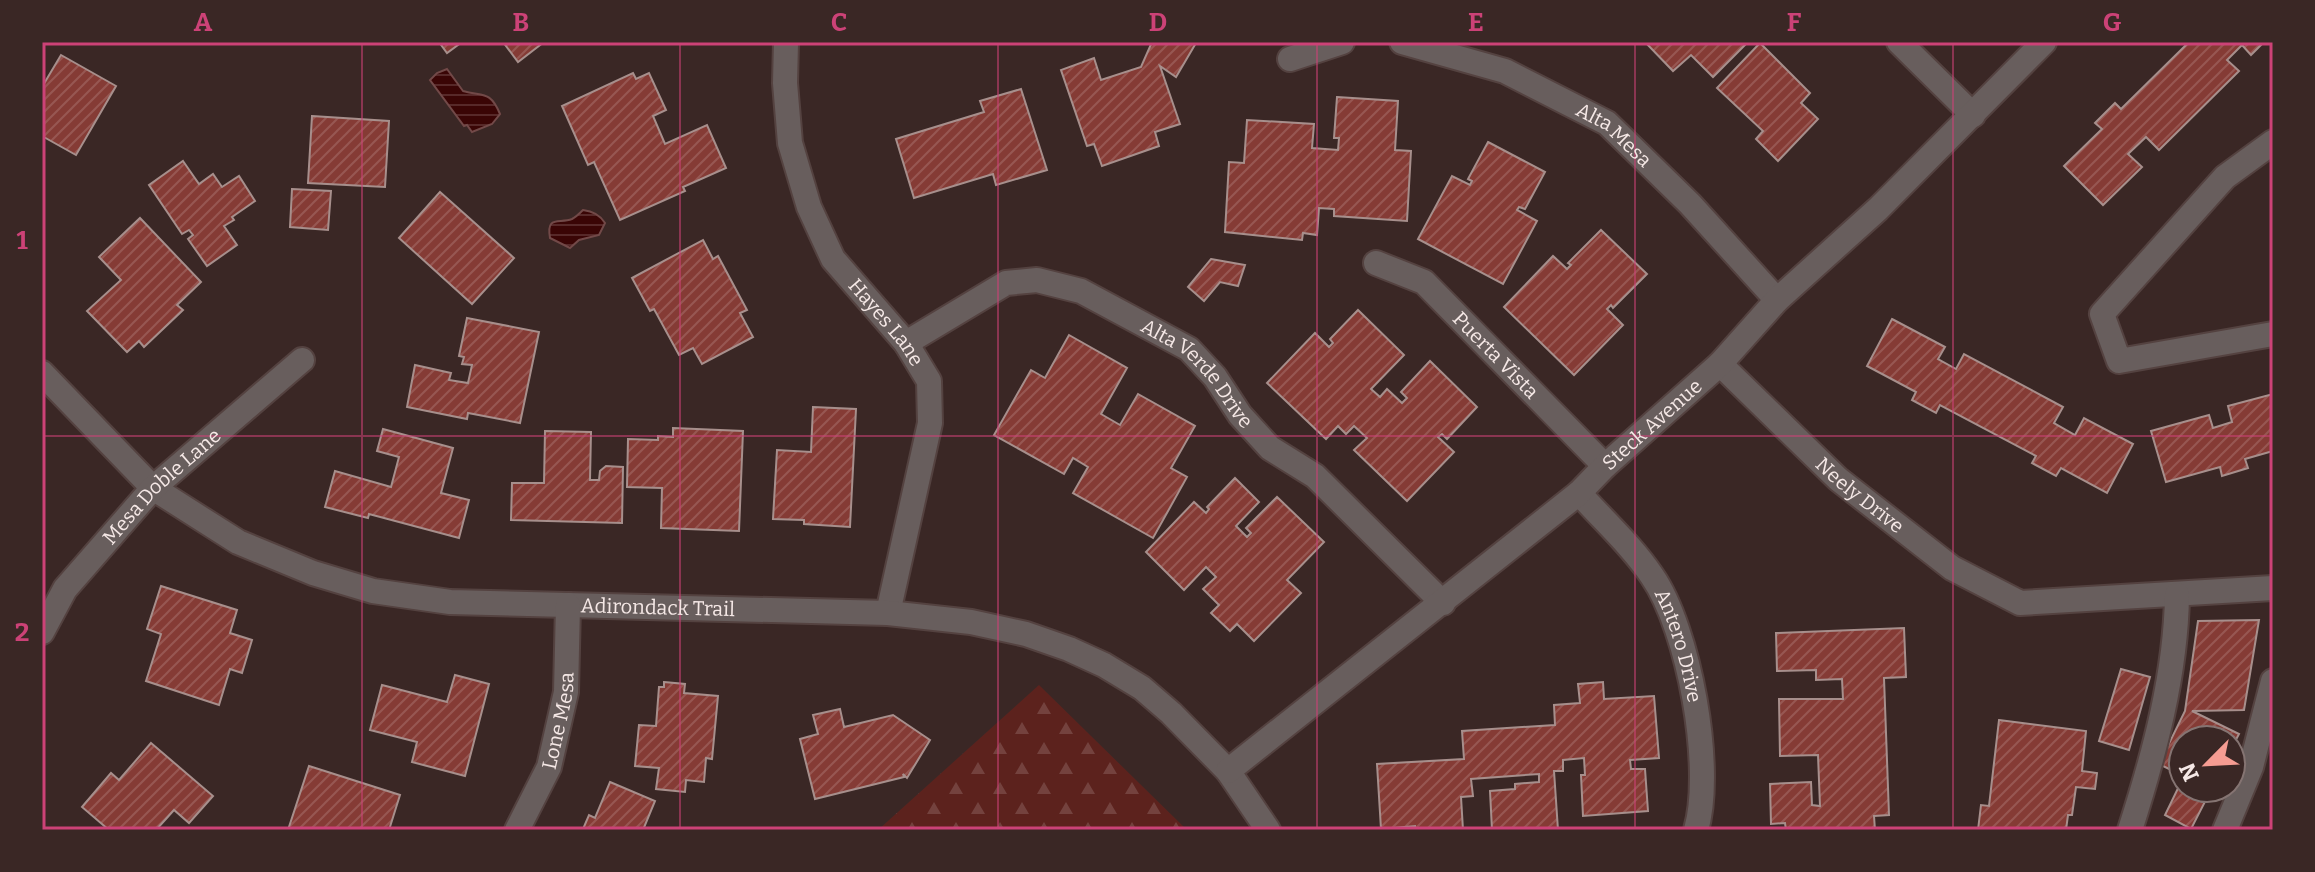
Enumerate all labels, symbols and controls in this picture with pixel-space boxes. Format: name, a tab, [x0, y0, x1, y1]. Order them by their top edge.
text: A	[194, 7, 213, 38]
text: B	[513, 7, 529, 38]
text: C	[831, 7, 847, 38]
text: D	[1149, 7, 1167, 38]
text: E	[1468, 7, 1484, 38]
text: F	[1787, 7, 1802, 38]
text: G	[2103, 7, 2122, 38]
street label: Alta Mesa	[1572, 97, 1657, 172]
text: 1	[16, 225, 28, 256]
street label: Hayes Lane	[843, 274, 929, 370]
street label: Puerta Vista	[1448, 307, 1544, 403]
street label: Alta Verde Drive	[1137, 314, 1258, 433]
street label: Steck Avenue	[1597, 374, 1707, 475]
street label: Mesa Doble Lane	[97, 423, 226, 549]
street label: Neely Drive	[1811, 452, 1909, 538]
street label: Antero Drive	[1650, 585, 1707, 704]
street label: Adirondack Trail	[580, 593, 735, 621]
text: 2	[15, 617, 29, 648]
street label: Lone Mesa	[537, 672, 578, 772]
north arrow	[2167, 724, 2247, 804]
text: N	[2173, 759, 2205, 785]

